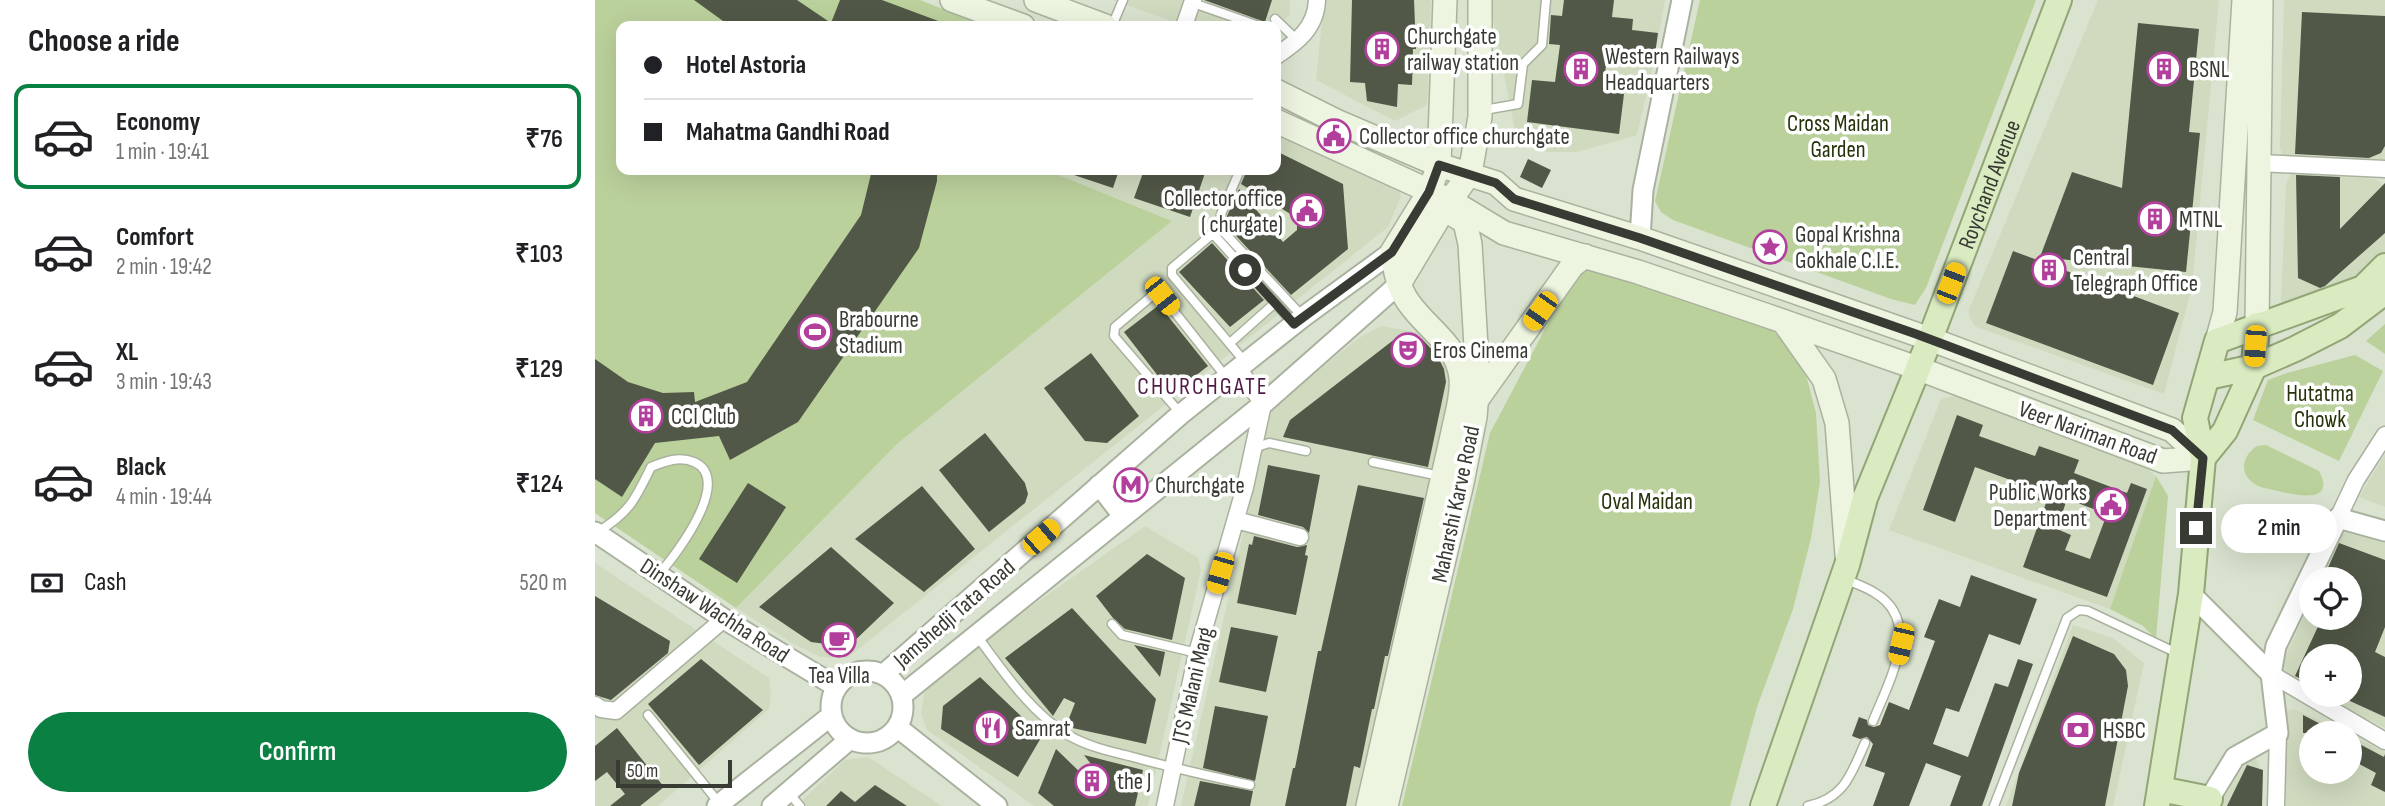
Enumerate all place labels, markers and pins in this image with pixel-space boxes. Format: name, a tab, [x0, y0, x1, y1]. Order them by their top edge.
place label: Churchgate railway station	[1407, 23, 1519, 77]
building icon: Churchgate railway station	[1363, 30, 1401, 68]
place label: Western Railways Headquarters	[1605, 43, 1739, 97]
building icon: Western Railways Headquarters	[1562, 50, 1600, 88]
building icon: BSNL	[2145, 50, 2183, 88]
place label: BSNL	[2189, 56, 2230, 84]
public building icon: Collector office churchgate	[1315, 117, 1353, 155]
place label: Collector office churchgate	[1359, 123, 1570, 151]
place label: Collector office ( churgate)	[1164, 185, 1283, 239]
public building icon: Collector office ( churgate)	[1288, 192, 1326, 230]
building icon: MTNL	[2136, 200, 2174, 238]
place label: MTNL	[2179, 206, 2223, 234]
place label: Gopal Krishna Gokhale C.I.E.	[1795, 221, 1900, 275]
place icon: Gopal Krishna Gokhale C.I.E.	[1751, 228, 1789, 266]
place label: Central Telegraph Office	[2073, 244, 2198, 298]
building icon: Central Telegraph Office	[2030, 251, 2068, 289]
place label: Brabourne Stadium	[839, 306, 919, 360]
sports icon: Brabourne Stadium	[796, 313, 834, 351]
theatre icon: Eros Cinema	[1389, 331, 1427, 369]
place label: Eros Cinema	[1433, 337, 1528, 365]
building icon: CCI Club	[627, 397, 665, 435]
place label: CCI Club	[671, 403, 736, 431]
metro station icon: Churchgate	[1112, 466, 1150, 504]
place label: Churchgate	[1155, 472, 1245, 500]
place label: Public Works Department	[1989, 479, 2087, 533]
public building icon: Public Works Department	[2092, 486, 2130, 524]
cafe icon: Tea Villa	[820, 621, 858, 659]
place label: Tea Villa	[808, 662, 870, 690]
restaurant icon: Samrat	[972, 709, 1010, 747]
bank icon: HSBC	[2059, 711, 2097, 749]
place label: Samrat	[1015, 715, 1071, 743]
place label: HSBC	[2103, 717, 2146, 745]
building icon: the J	[1073, 762, 1111, 800]
place label: the J	[1117, 768, 1151, 796]

